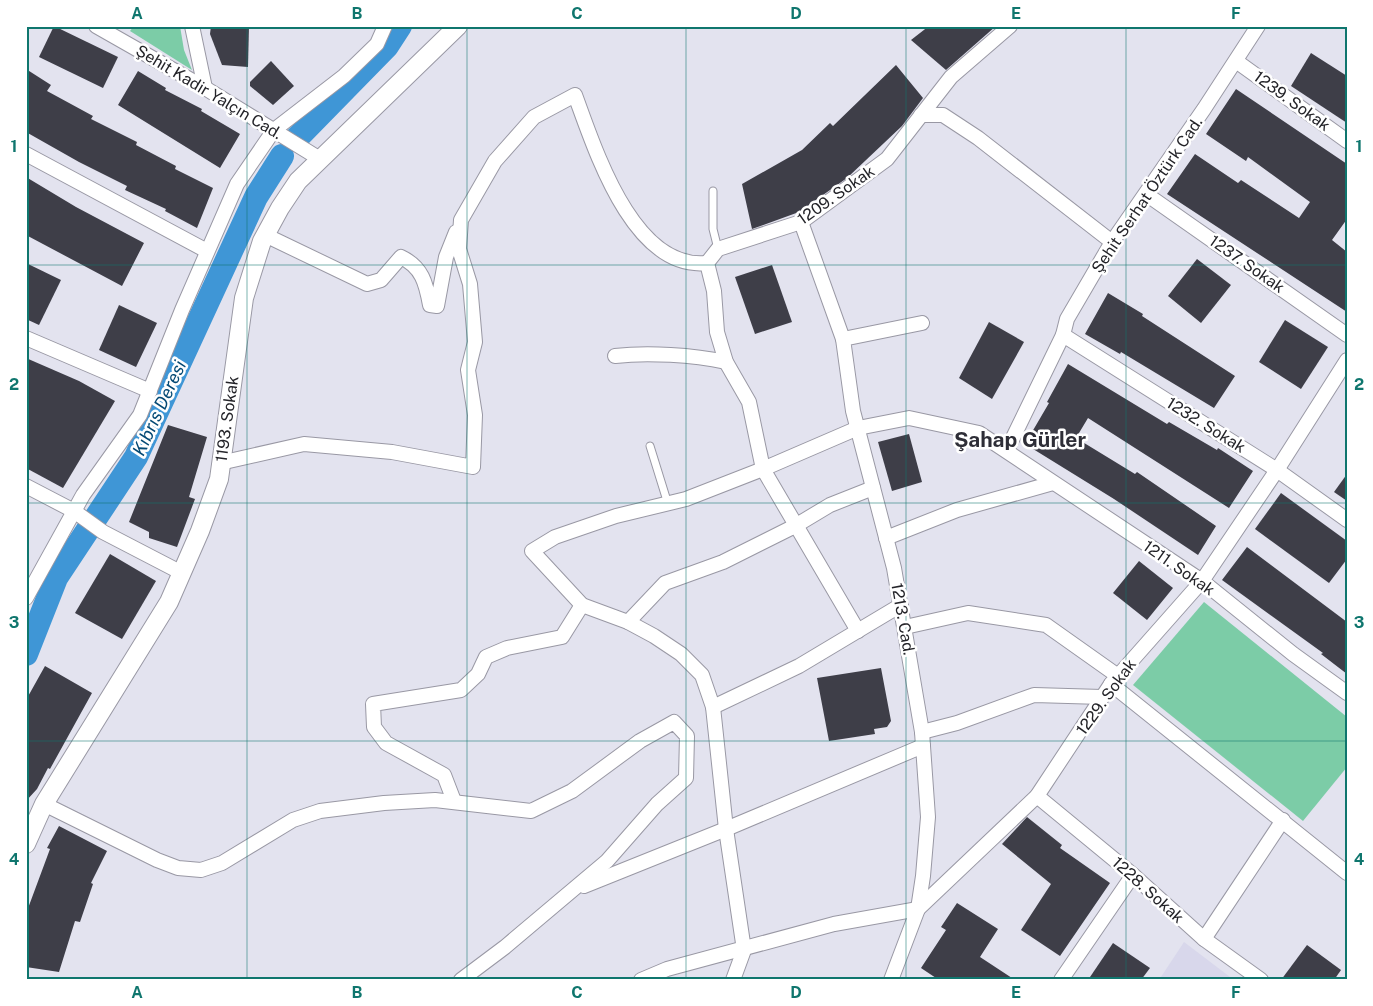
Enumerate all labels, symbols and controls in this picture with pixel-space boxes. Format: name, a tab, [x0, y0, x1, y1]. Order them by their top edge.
text: A	[131, 4, 143, 23]
text: B	[352, 4, 363, 23]
text: C	[571, 4, 583, 23]
text: D	[790, 4, 802, 23]
text: E	[1011, 4, 1021, 23]
text: F	[1231, 4, 1241, 23]
street label: Şehit Kadir Yalçın Cad.	[132, 41, 286, 143]
street label: 1239. Sokak	[1250, 67, 1334, 135]
street label: Şehit Serhat Öztürk Cad.	[1087, 113, 1206, 277]
text: 1	[11, 137, 17, 156]
text: 1	[1356, 137, 1362, 156]
street label: 1209. Sokak	[794, 162, 878, 228]
street label: 1237. Sokak	[1206, 231, 1288, 297]
water label: Kıbrıs Deresi	[128, 357, 190, 459]
text: 2	[9, 375, 19, 394]
street label: 1193. Sokak	[212, 375, 242, 463]
text: 2	[1354, 375, 1364, 394]
street label: 1232. Sokak	[1163, 393, 1249, 457]
district label: Şahap Gürler	[954, 427, 1086, 452]
street label: 1211. Sokak	[1140, 536, 1218, 600]
street label: 1213. Cad.	[887, 581, 919, 657]
text: 3	[9, 613, 19, 632]
text: 3	[1354, 613, 1364, 632]
street label: 1229. Sokak	[1072, 655, 1140, 739]
text: 4	[9, 850, 20, 869]
text: 4	[1354, 850, 1365, 869]
street label: 1228. Sokak	[1108, 853, 1188, 927]
text: A	[131, 983, 143, 1002]
text: B	[352, 983, 363, 1002]
text: C	[571, 983, 583, 1002]
text: D	[790, 983, 802, 1002]
text: E	[1011, 983, 1021, 1002]
text: F	[1231, 983, 1241, 1002]

